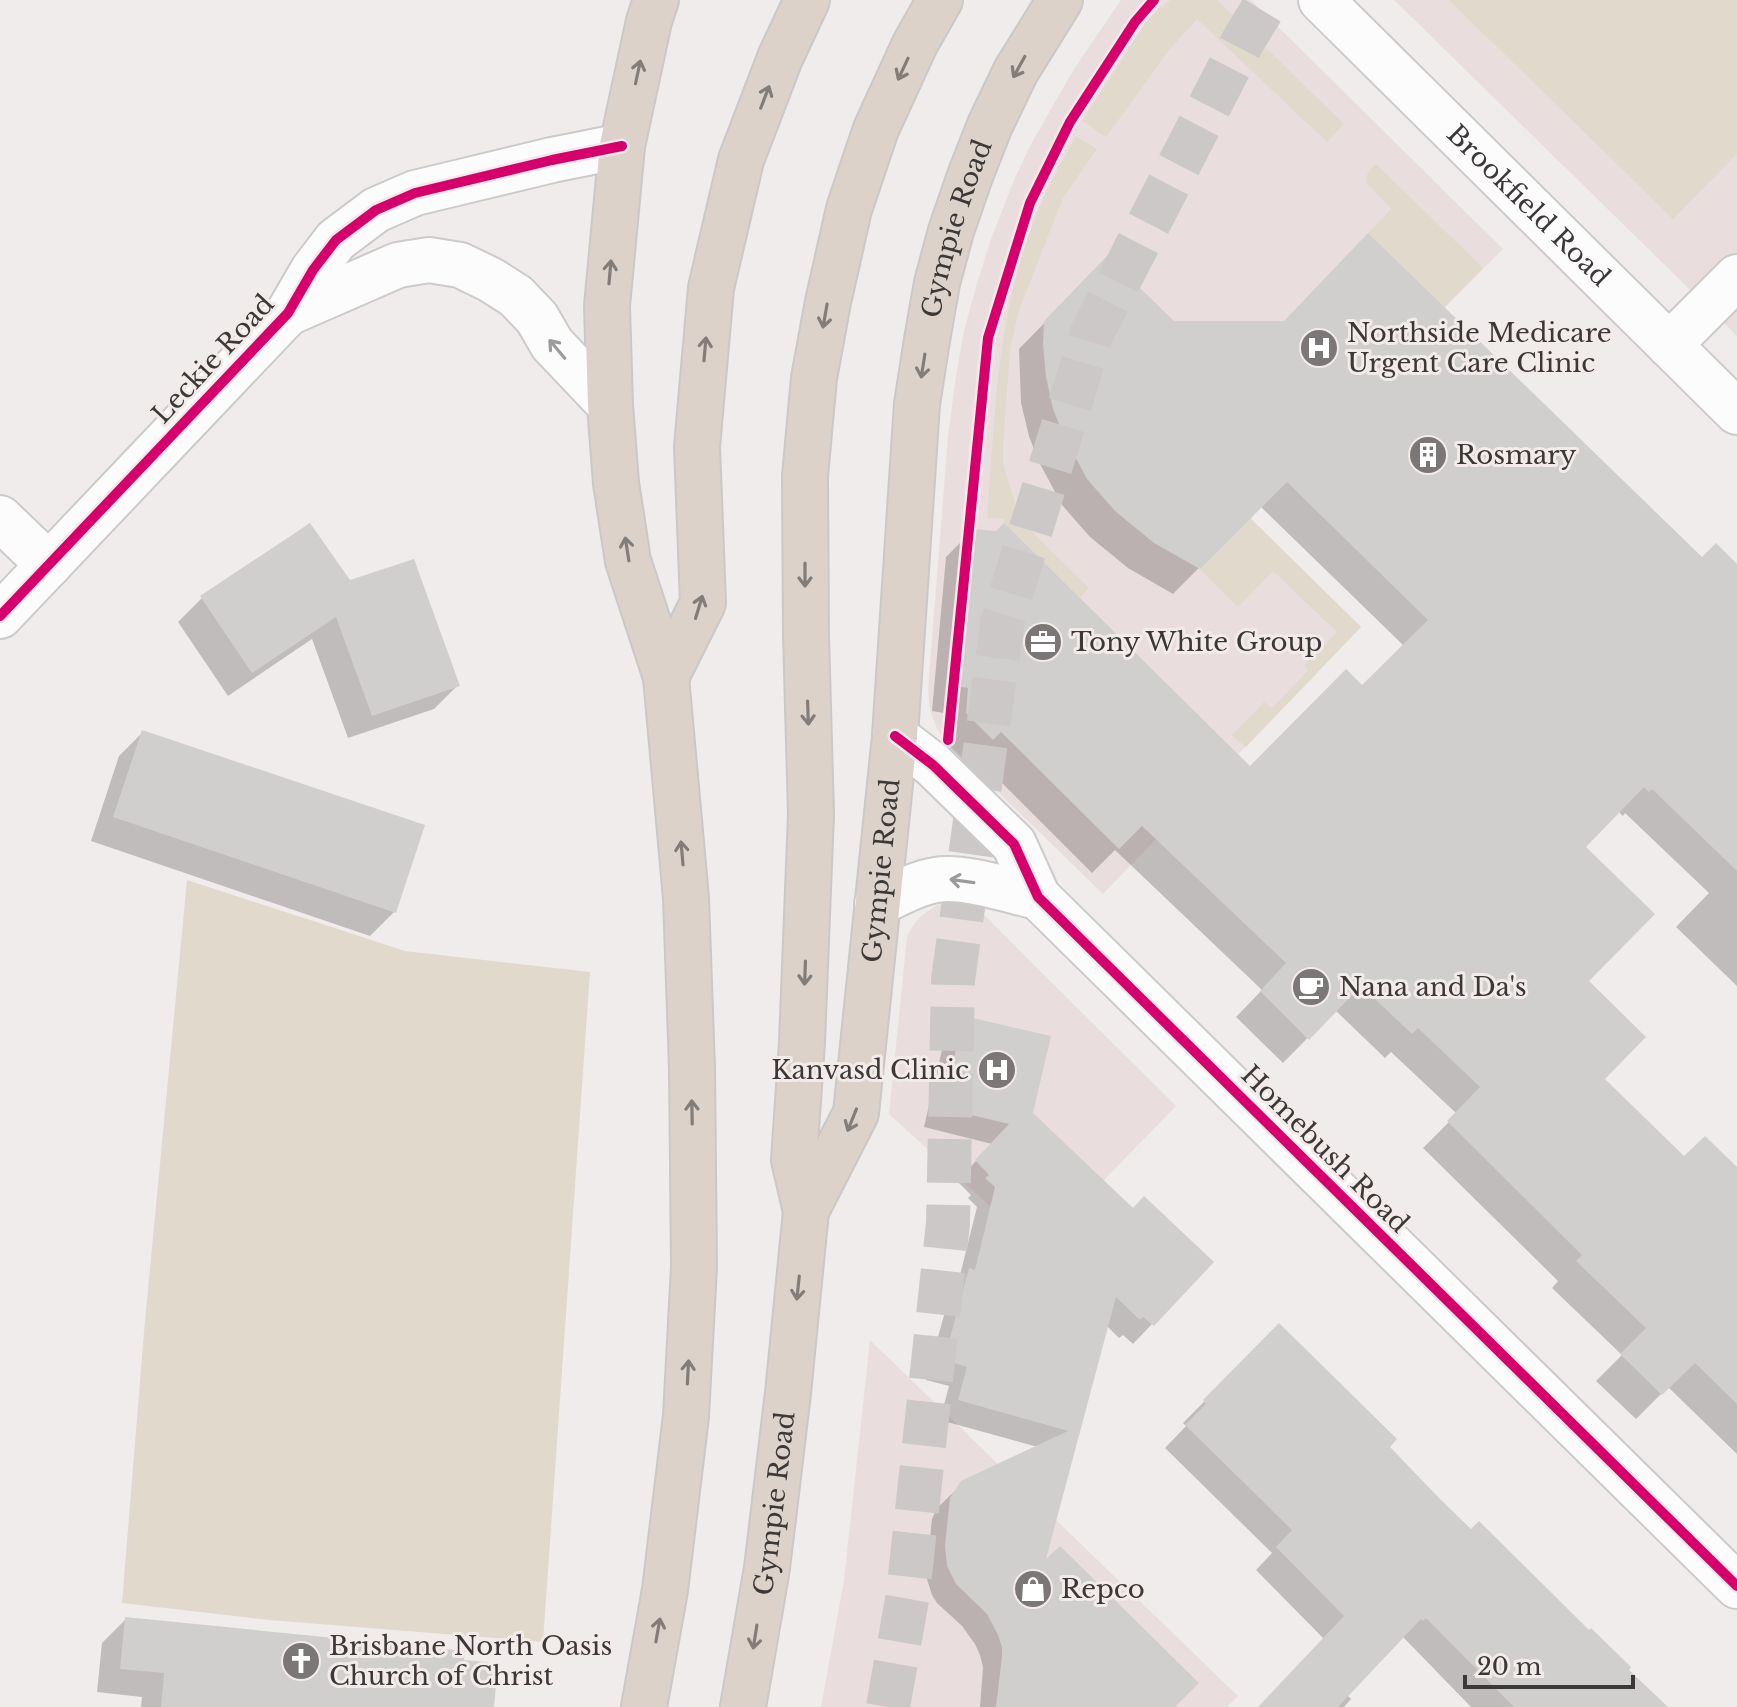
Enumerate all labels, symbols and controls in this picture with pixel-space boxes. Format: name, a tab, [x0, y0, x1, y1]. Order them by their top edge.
one-way arrow	[1011, 54, 1026, 78]
one-way arrow	[895, 57, 910, 81]
one-way arrow	[631, 60, 646, 86]
one-way arrow	[759, 85, 773, 110]
street label: Brookfield Road	[1440, 118, 1617, 293]
street label: Gympie Road	[915, 135, 999, 320]
one-way arrow	[602, 259, 617, 286]
street label: Leckie Road	[145, 288, 281, 430]
one-way arrow	[817, 303, 832, 328]
place label: Northside Medicare Urgent Care Clinic	[1347, 317, 1612, 379]
hospital icon: Northside Medicare Urgent Care Clinic	[1298, 327, 1340, 369]
one-way arrow	[698, 336, 713, 363]
one-way arrow	[548, 339, 566, 359]
one-way arrow	[915, 352, 930, 378]
building icon: Rosmary	[1407, 434, 1449, 476]
place label: Rosmary	[1456, 439, 1577, 471]
one-way arrow	[618, 537, 633, 563]
one-way arrow	[798, 561, 813, 588]
one-way arrow	[693, 595, 707, 620]
office icon: Tony White Group	[1022, 621, 1064, 663]
place label: Tony White Group	[1071, 626, 1322, 658]
one-way arrow	[800, 699, 816, 726]
street label: Gympie Road	[856, 777, 907, 964]
one-way arrow	[674, 840, 689, 867]
one-way arrow	[949, 873, 975, 888]
one-way arrow	[797, 959, 812, 986]
cafe icon: Nana and Da's	[1290, 966, 1332, 1008]
place label: Nana and Da's	[1339, 971, 1526, 1003]
hospital icon: Kanvasd Clinic	[976, 1049, 1018, 1091]
place label: Kanvasd Clinic	[771, 1054, 969, 1086]
street label: Homebush Road	[1235, 1059, 1415, 1239]
one-way arrow	[685, 1099, 700, 1126]
one-way arrow	[843, 1107, 858, 1131]
one-way arrow	[791, 1274, 806, 1301]
one-way arrow	[681, 1359, 696, 1386]
street label: Gympie Road	[747, 1410, 802, 1598]
shop icon: Repco	[1012, 1568, 1054, 1610]
place label: Repco	[1061, 1573, 1145, 1605]
one-way arrow	[652, 1618, 667, 1643]
one-way arrow	[747, 1624, 762, 1649]
place label: Brisbane North Oasis Church of Christ	[329, 1630, 612, 1692]
scale bar	[1465, 1639, 1633, 1689]
church icon: Brisbane North Oasis Church of Christ	[280, 1640, 322, 1682]
text: 20 m	[1477, 1652, 1542, 1681]

